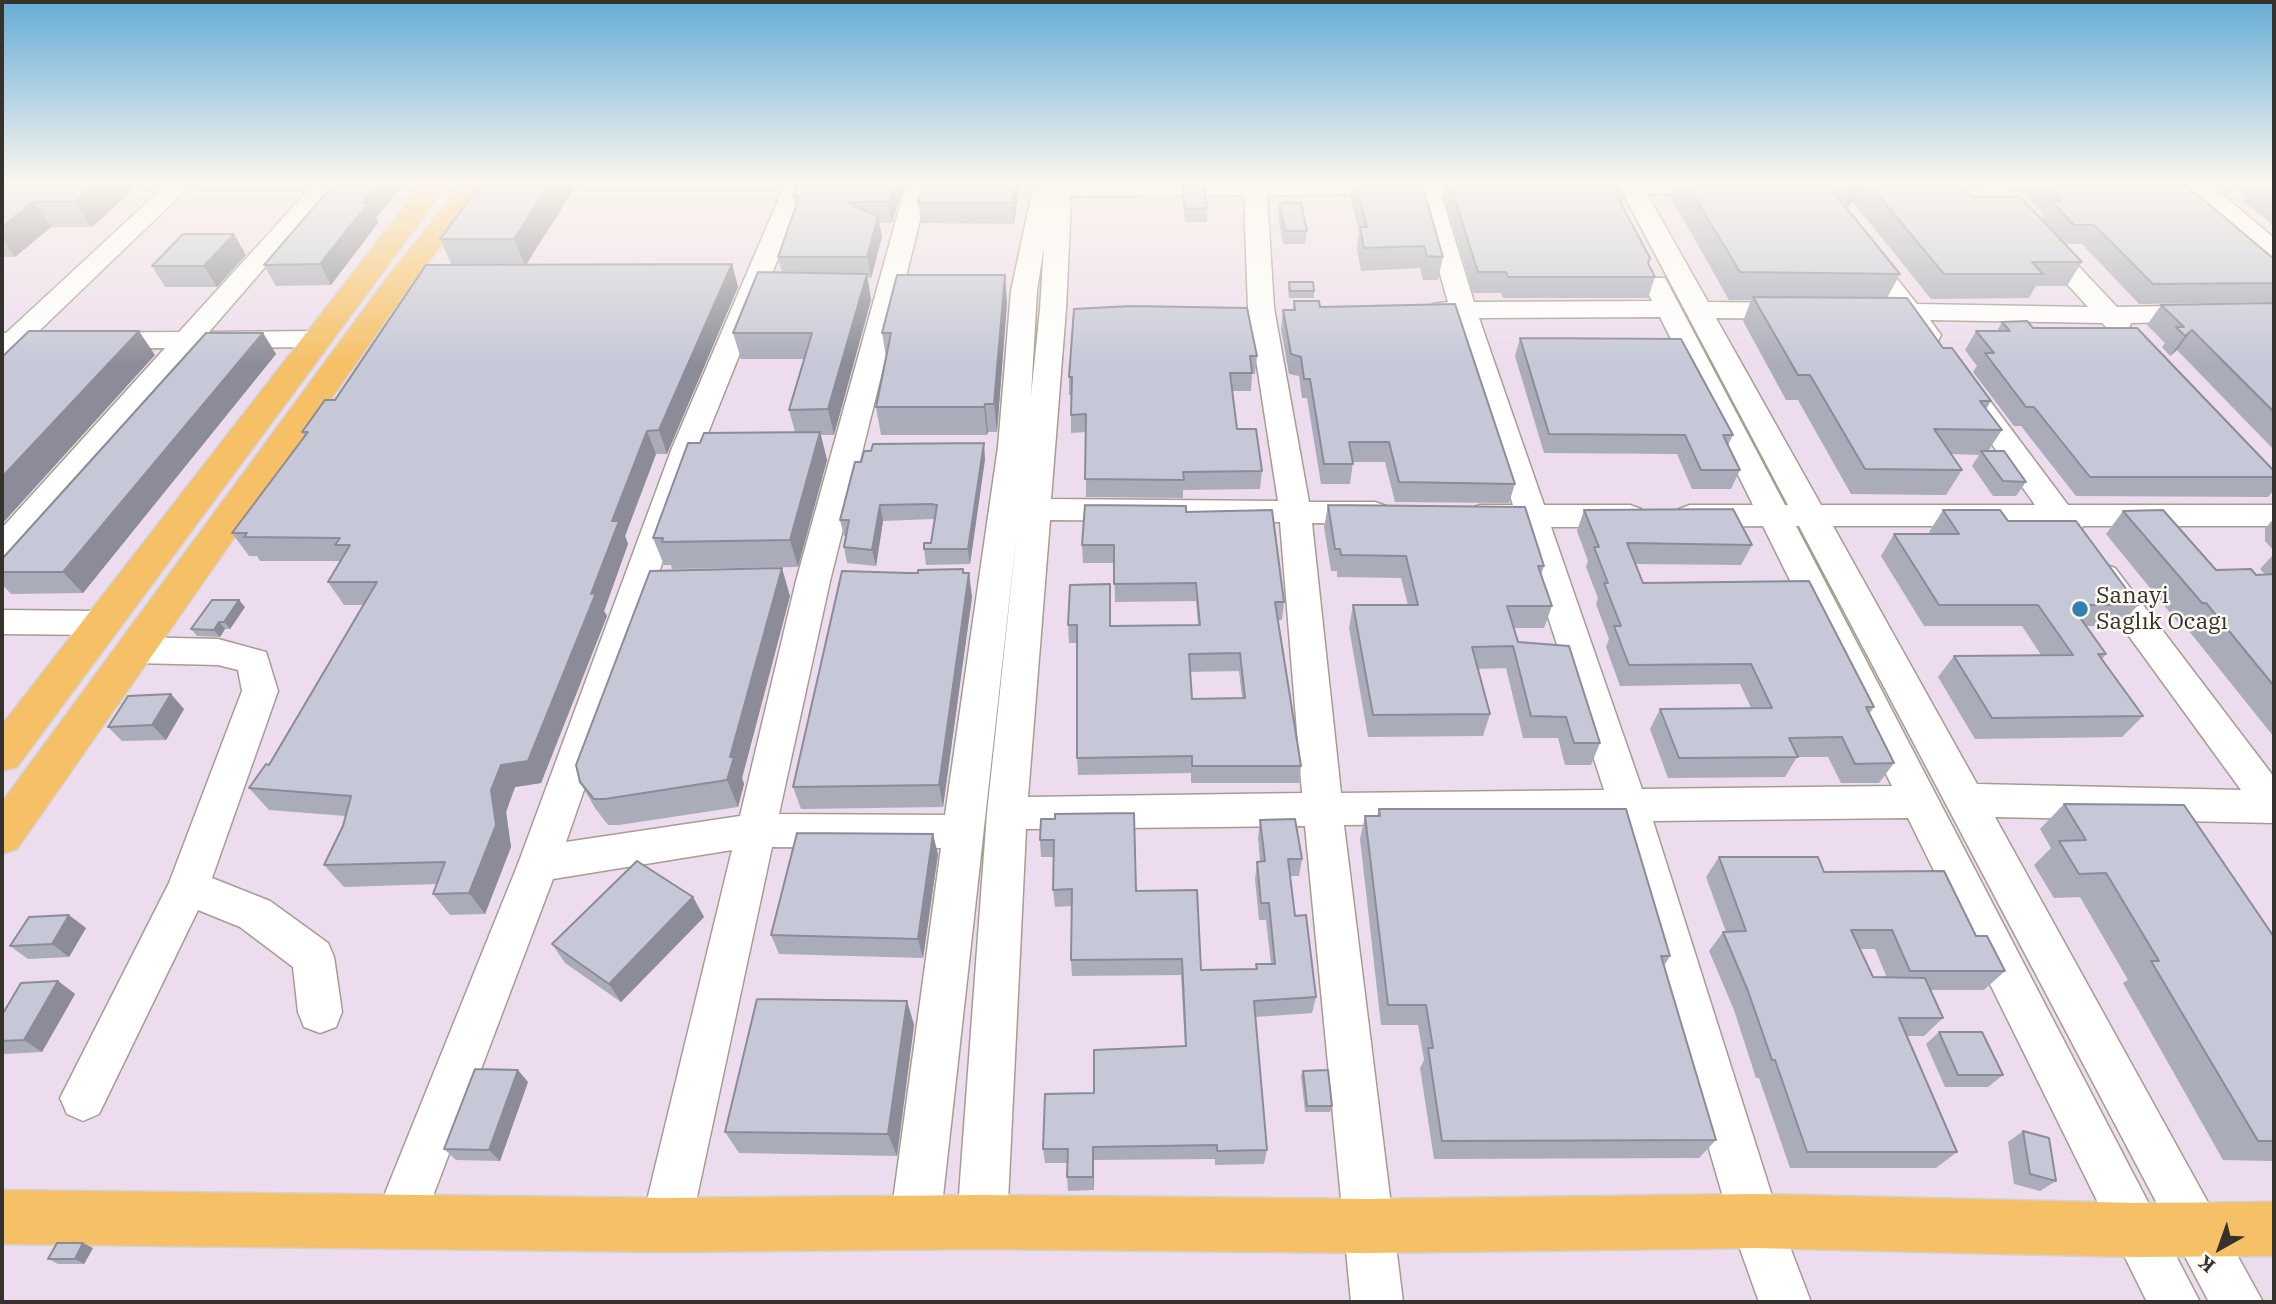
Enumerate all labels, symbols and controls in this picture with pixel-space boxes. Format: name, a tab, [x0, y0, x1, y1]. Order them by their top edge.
place label: Sanayi Saglık Ocagı	[2096, 582, 2228, 636]
marker: Sanayi Saglık Ocagı	[2070, 599, 2090, 619]
north arrow	[2185, 1213, 2255, 1283]
text: K	[2193, 1250, 2220, 1278]

